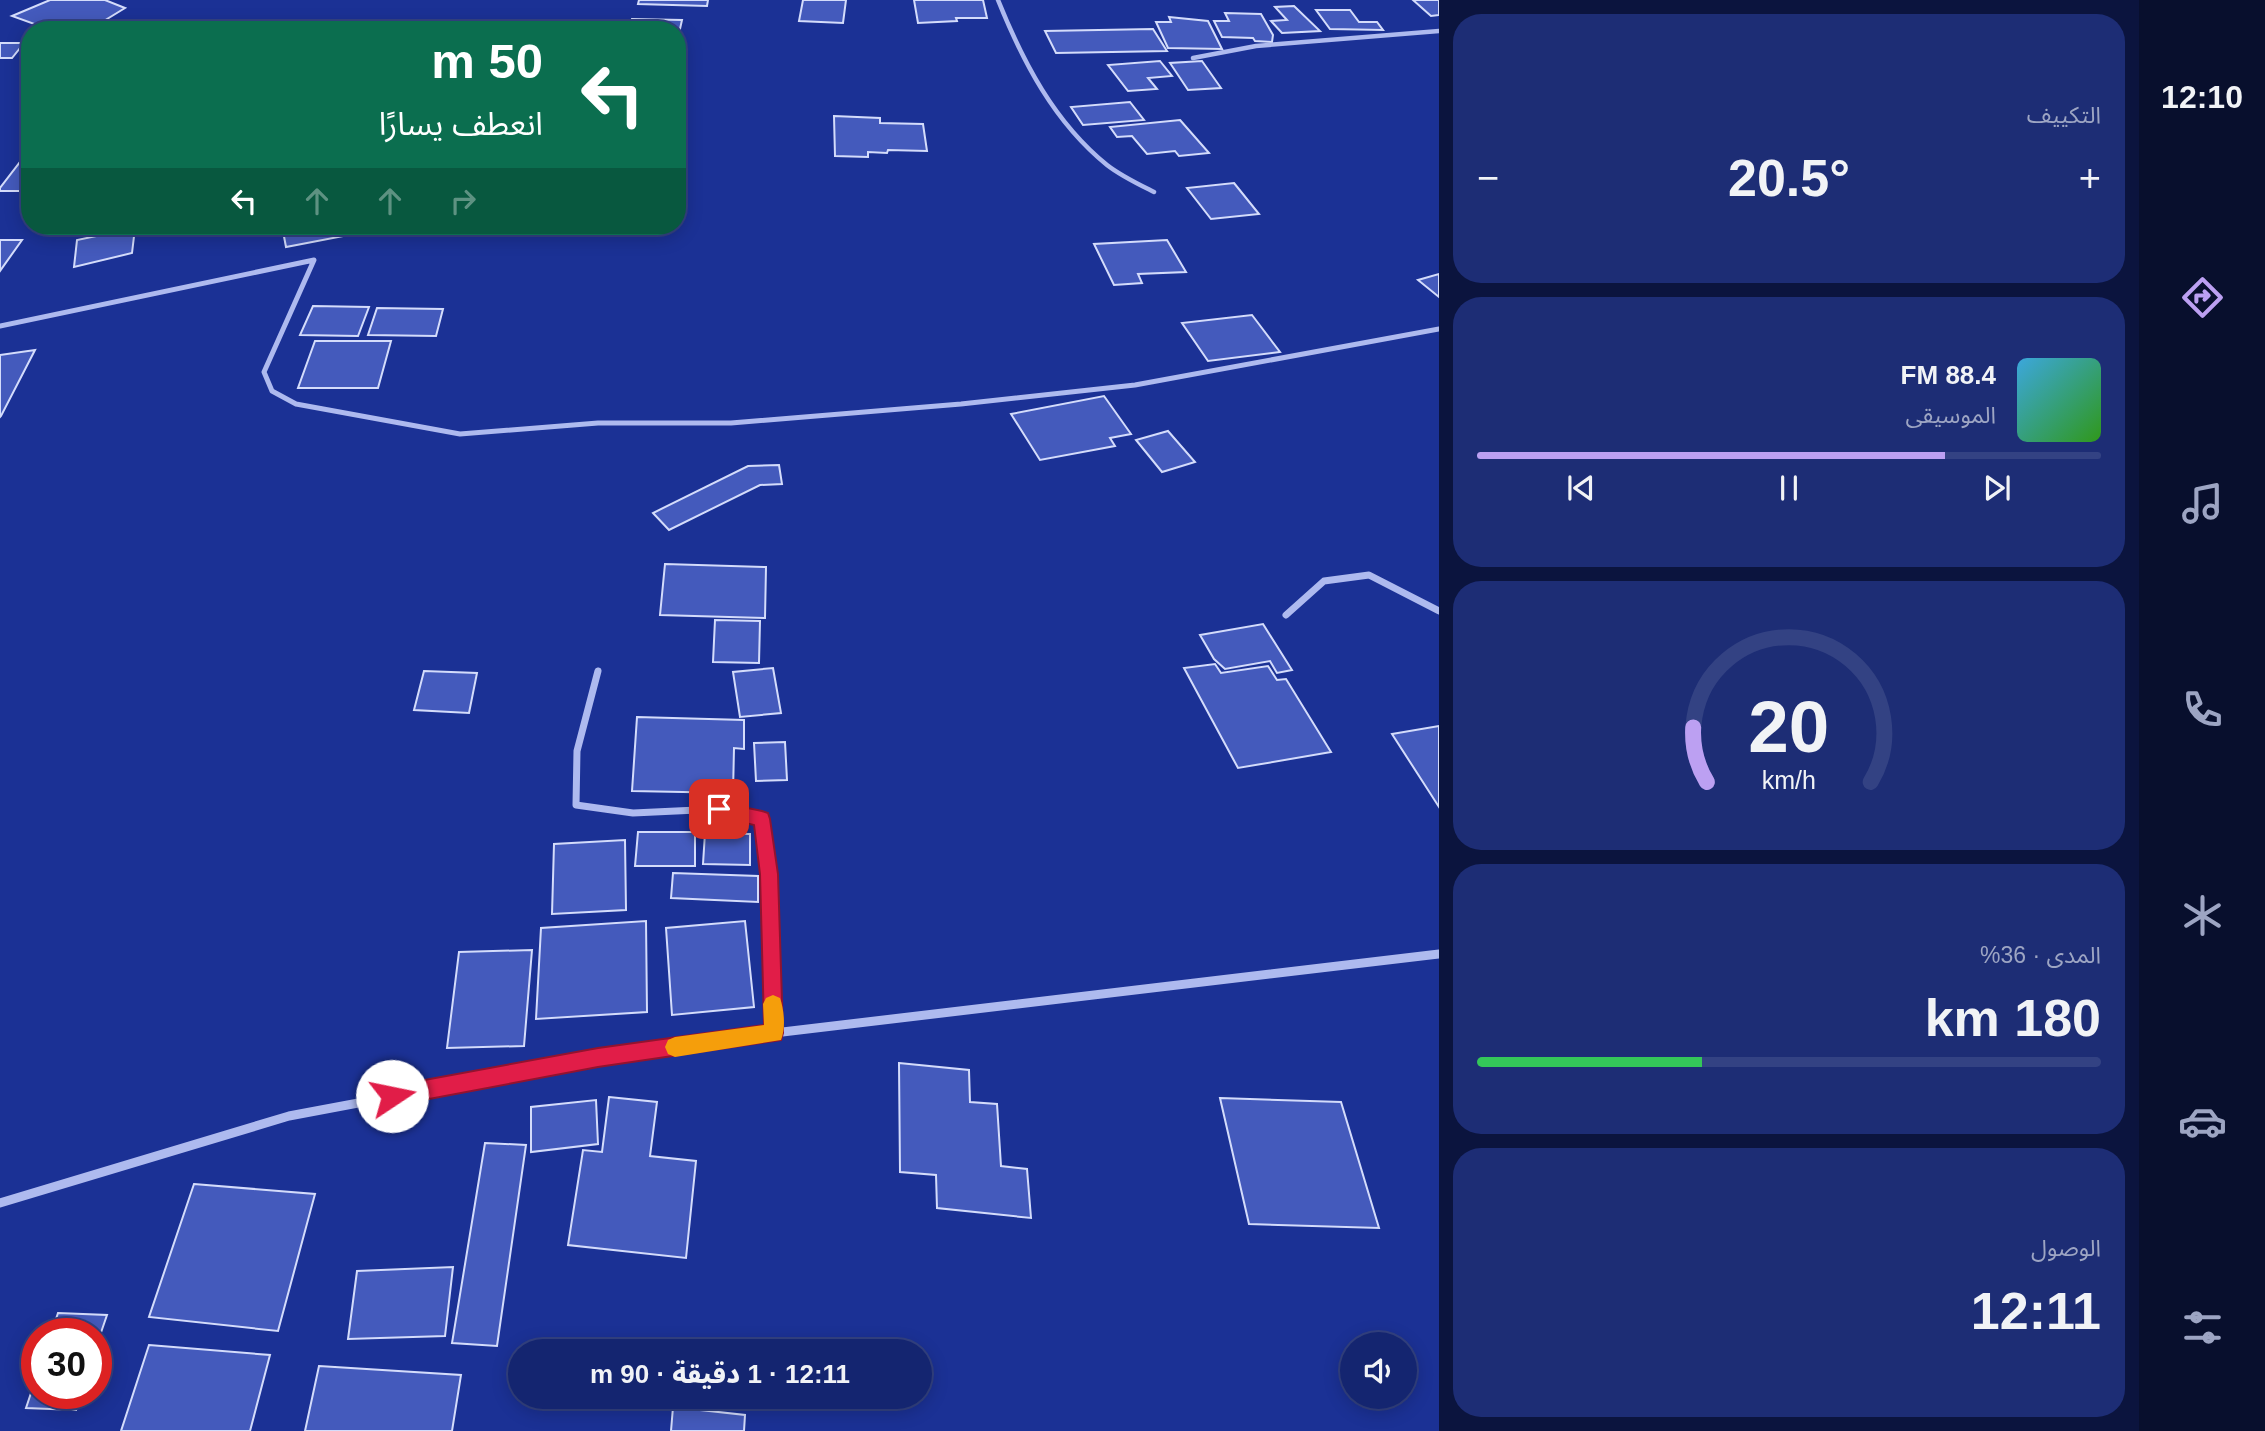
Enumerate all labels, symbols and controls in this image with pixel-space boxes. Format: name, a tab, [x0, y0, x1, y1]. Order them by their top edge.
text: 50 m	[431, 34, 543, 88]
icon: left	[567, 49, 658, 140]
text: 12:10	[2161, 79, 2243, 115]
text: التكييف	[2027, 102, 2101, 128]
text: انعطف يسارًا	[379, 106, 543, 142]
text: 20.5°	[1728, 149, 1850, 207]
text: −	[1477, 157, 1499, 199]
text: +	[2079, 157, 2101, 199]
icon: left	[225, 182, 263, 220]
icon: ahead	[298, 182, 336, 220]
icon: ahead	[371, 182, 409, 220]
icon: right	[444, 182, 482, 220]
icon: directions	[2178, 273, 2227, 322]
text: 88.4 FM	[1901, 360, 1996, 390]
text: الموسيقى	[1905, 402, 1996, 428]
icon: previous	[1562, 469, 1600, 507]
icon: pause	[1770, 469, 1808, 507]
icon: next	[1978, 469, 2016, 507]
icon: music	[2178, 479, 2227, 528]
icon: phone	[2178, 685, 2227, 734]
text: 20	[1749, 686, 1829, 767]
text: km/h	[1762, 765, 1816, 793]
pin	[689, 779, 749, 839]
icon: arrive	[700, 790, 738, 828]
icon: climate	[2178, 891, 2227, 940]
text: المدى · 36%	[1980, 942, 2101, 968]
text: 180 km	[1925, 989, 2101, 1047]
position arrow	[355, 1059, 429, 1133]
icon: car	[2178, 1097, 2227, 1146]
text: الوصول	[2031, 1235, 2101, 1261]
text: 12:11	[1971, 1282, 2101, 1340]
icon: filters	[2178, 1303, 2227, 1352]
speed limit sign: 30	[21, 1318, 112, 1409]
map controls	[1340, 1332, 1417, 1409]
button: sound	[1340, 1332, 1417, 1409]
text: 12:11 · 1 دقيقة · 90 m	[590, 1359, 850, 1389]

